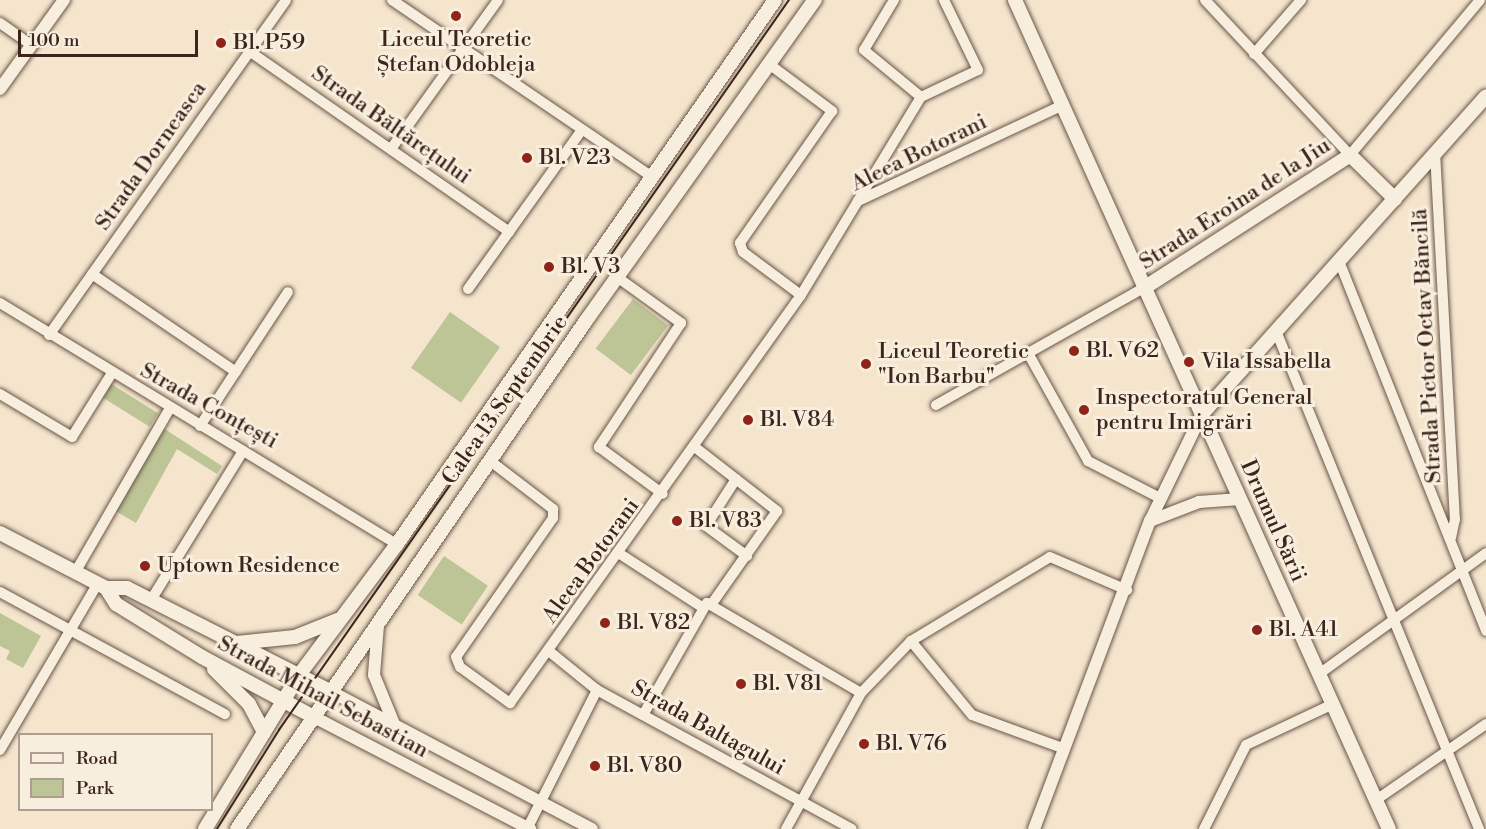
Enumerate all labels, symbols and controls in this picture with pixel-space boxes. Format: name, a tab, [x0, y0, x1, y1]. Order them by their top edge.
marker: Liceul Teoretic Ștefan Odobleja	[449, 9, 463, 23]
scale bar	[21, 18, 201, 56]
place label: Liceul Teoretic Ștefan Odobleja	[377, 26, 535, 78]
text: 100 m	[29, 29, 80, 52]
place label: Bl. P59	[233, 30, 305, 56]
marker: Bl. P59	[214, 36, 228, 50]
street label: Strada Băltărețului	[306, 60, 476, 190]
street label: Strada Dorneasca	[90, 76, 212, 236]
street label: Aleea Botorani	[847, 109, 991, 197]
street label: Strada Eroina de la Jiu	[1135, 132, 1335, 276]
place label: Bl. V23	[539, 145, 611, 171]
marker: Bl. V23	[520, 151, 534, 165]
street label: Strada Pictor Octav Băncilă	[1407, 208, 1447, 484]
place label: Bl. V3	[561, 254, 620, 280]
marker: Bl. V3	[542, 260, 556, 274]
street label: Calea 13 Septembrie	[437, 310, 573, 490]
place label: Liceul Teoretic "Ion Barbu"	[878, 338, 1029, 390]
place label: Bl. V62	[1086, 338, 1159, 364]
marker: Bl. V62	[1067, 344, 1081, 358]
place label: Vila Issabella	[1201, 349, 1331, 375]
marker: Vila Issabella	[1182, 355, 1196, 369]
street label: Strada Conțești	[136, 357, 282, 455]
marker: Liceul Teoretic "Ion Barbu"	[859, 357, 873, 371]
place label: Inspectoratul General pentru Imigrări	[1096, 384, 1312, 436]
marker: Inspectoratul General pentru Imigrări	[1077, 403, 1091, 417]
place label: Bl. V84	[760, 407, 834, 433]
marker: Bl. V84	[741, 413, 755, 427]
street label: Drumul Sării	[1234, 456, 1312, 586]
street label: Aleea Botorani	[537, 493, 645, 629]
place label: Bl. V83	[689, 508, 762, 534]
marker: Bl. V83	[670, 514, 684, 528]
place label: Uptown Residence	[157, 553, 340, 579]
marker: Uptown Residence	[138, 559, 152, 573]
place label: Bl. V82	[617, 610, 690, 636]
marker: Bl. V82	[598, 616, 612, 630]
place label: Bl. A41	[1269, 617, 1338, 643]
marker: Bl. A41	[1250, 623, 1264, 637]
street label: Strada Mihail Sebastian	[213, 630, 433, 764]
place label: Bl. V81	[753, 671, 823, 697]
street label: Strada Baltagului	[626, 675, 790, 781]
marker: Bl. V81	[734, 677, 748, 691]
place label: Bl. V76	[876, 731, 947, 757]
legend	[18, 733, 213, 811]
marker: Bl. V76	[857, 737, 871, 751]
text: Road	[76, 747, 118, 770]
place label: Bl. V80	[607, 753, 682, 779]
marker: Bl. V80	[588, 759, 602, 773]
text: Park	[76, 777, 113, 800]

